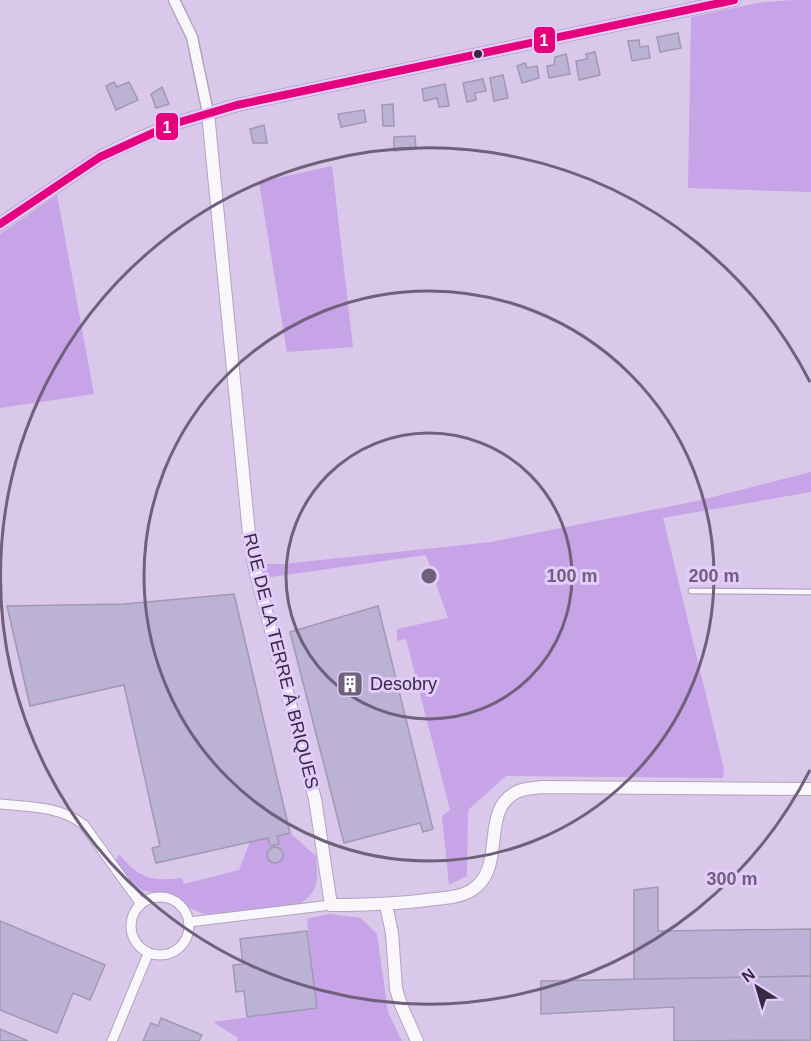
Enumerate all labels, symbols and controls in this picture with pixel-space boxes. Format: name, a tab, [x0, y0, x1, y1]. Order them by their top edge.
line badge: 1	[533, 26, 556, 54]
text: 1	[540, 32, 549, 49]
unlabelled marker	[472, 48, 484, 60]
line badge: 1	[155, 112, 179, 141]
text: 1	[163, 119, 172, 136]
street label: RUE DE LA TERRE À BRIQUES	[240, 531, 322, 791]
centre of rings	[419, 566, 439, 586]
text: 100 m	[546, 566, 598, 586]
text: 200 m	[688, 566, 740, 586]
building icon: Desobry	[335, 669, 365, 699]
place label: Desobry	[370, 674, 437, 694]
text: 300 m	[706, 869, 758, 889]
north arrow	[727, 957, 787, 1017]
text: N	[739, 965, 758, 986]

